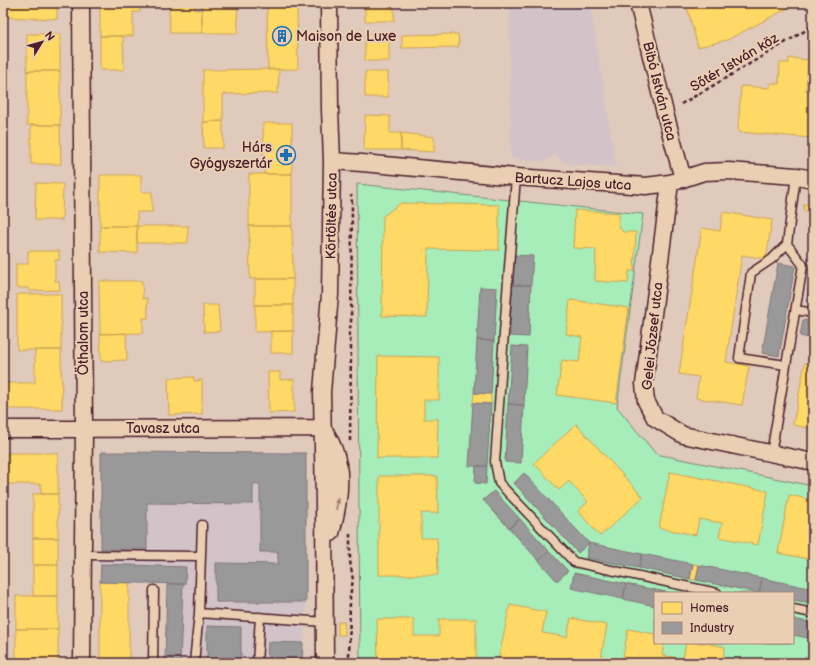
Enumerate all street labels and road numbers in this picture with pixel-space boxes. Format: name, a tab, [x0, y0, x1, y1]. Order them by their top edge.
street label: Sőtér István köz	[687, 29, 782, 95]
street label: Bibó István utca	[639, 40, 680, 142]
street label: Bartucz Lajos utca	[514, 169, 632, 194]
street label: Körtöltés utca	[322, 172, 341, 260]
street label: Gelei József utca	[638, 281, 667, 391]
street label: Öthalom utca	[74, 291, 92, 375]
street label: Tavasz utca	[126, 420, 200, 437]

